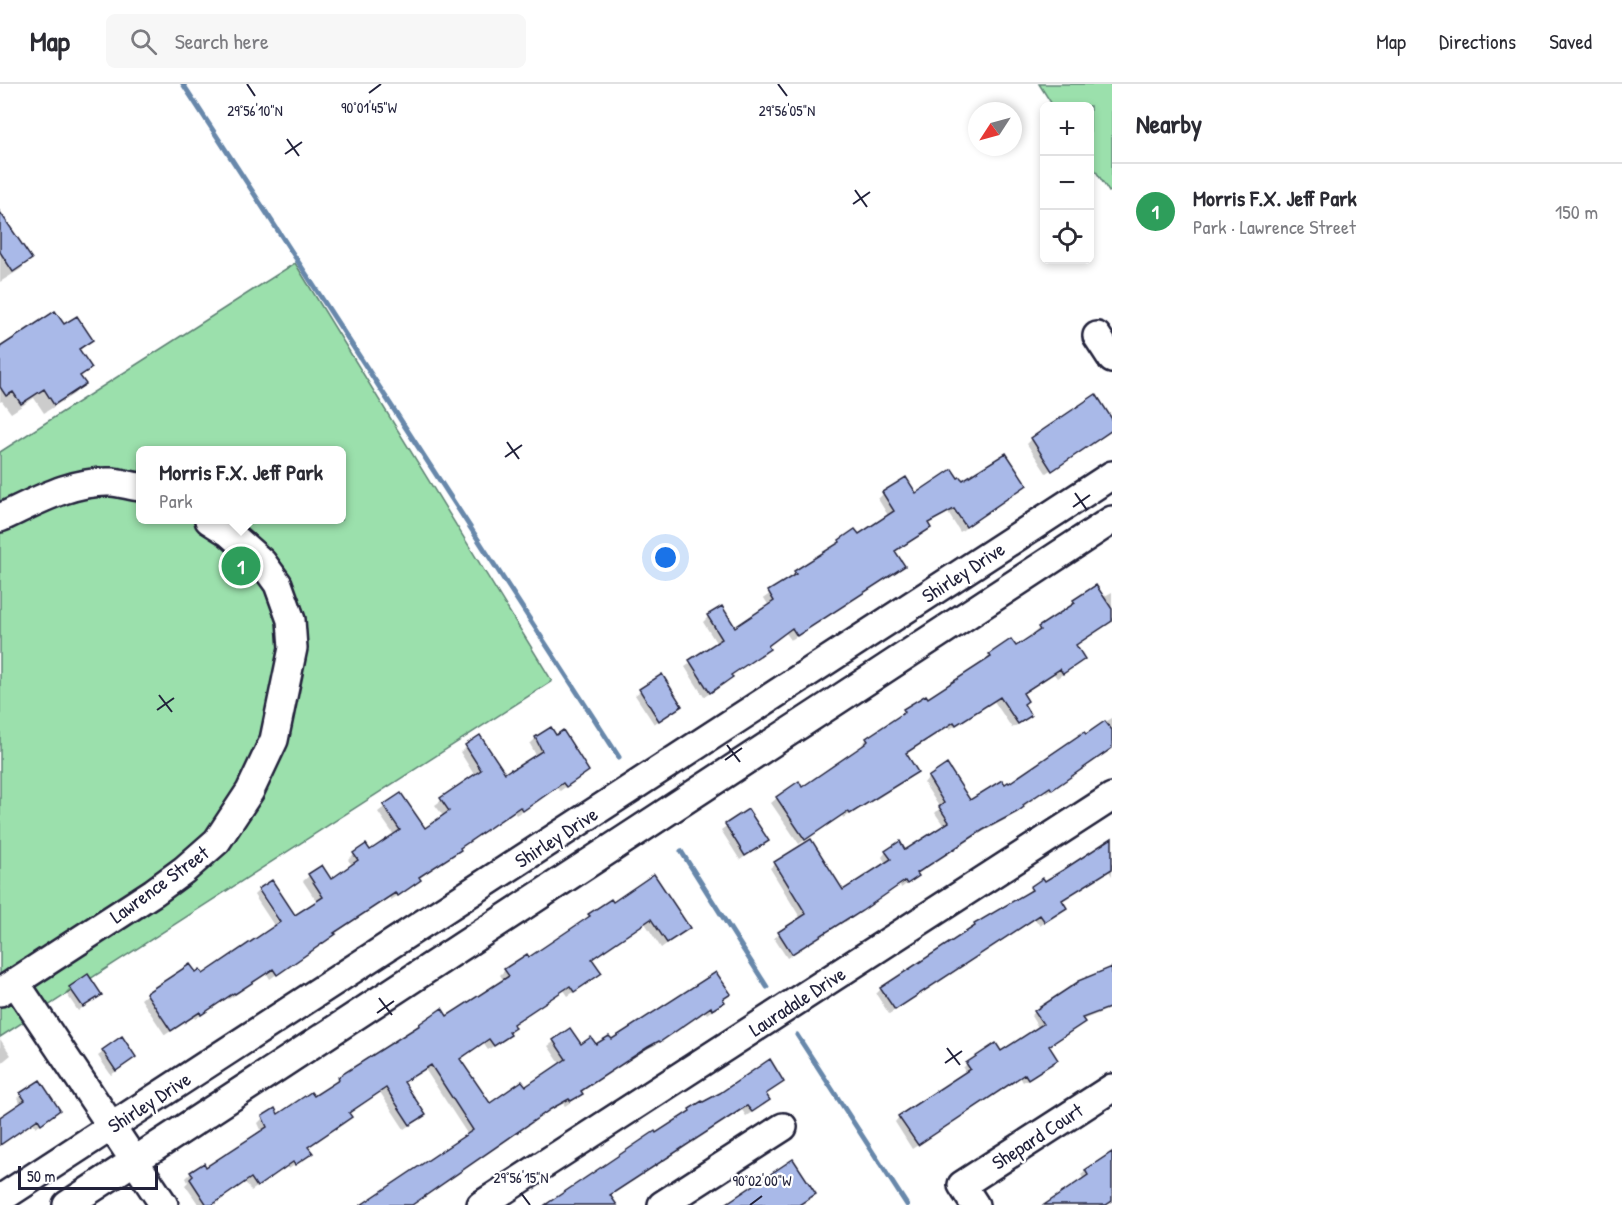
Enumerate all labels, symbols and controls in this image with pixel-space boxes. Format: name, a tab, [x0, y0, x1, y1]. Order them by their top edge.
search box	[106, 14, 526, 68]
text: Map	[30, 22, 70, 60]
icon: search	[127, 25, 160, 58]
text: Search here	[175, 26, 269, 56]
text: Map	[1376, 27, 1406, 56]
text: Directions	[1439, 27, 1516, 56]
text: Saved	[1549, 27, 1592, 56]
text: 90°01'45"W	[341, 97, 398, 118]
text: 29°56'10"N	[227, 100, 283, 121]
text: 29°56'05"N	[759, 100, 815, 121]
north arrow	[968, 102, 1022, 156]
map controls	[1040, 102, 1094, 264]
button: +	[1040, 102, 1094, 156]
text: Nearby	[1136, 106, 1202, 141]
button: −	[1040, 156, 1094, 210]
text: Morris F.X. Jeff Park	[1193, 183, 1357, 213]
text: 1	[1152, 198, 1159, 225]
text: 150 m	[1555, 198, 1598, 225]
button: locate	[1040, 210, 1094, 264]
text: Park · Lawrence Street	[1193, 213, 1356, 240]
popup	[136, 446, 346, 524]
text: Morris F.X. Jeff Park	[159, 457, 323, 487]
text: Park	[159, 487, 193, 514]
street label: Shirley Drive	[916, 535, 1010, 609]
your location	[651, 543, 680, 572]
pin: 1	[222, 544, 260, 588]
street label: Shirley Drive	[509, 800, 603, 874]
street label: Lawrence Street	[104, 838, 215, 929]
street label: Lauradale Drive	[744, 960, 851, 1042]
street label: Shirley Drive	[102, 1065, 196, 1139]
street label: Shepard Court	[986, 1096, 1089, 1176]
scale bar	[18, 1163, 158, 1190]
text: 50 m	[27, 1165, 56, 1187]
text: 29°56'15"N	[493, 1167, 549, 1188]
text: 90°02'00"W	[732, 1170, 792, 1191]

